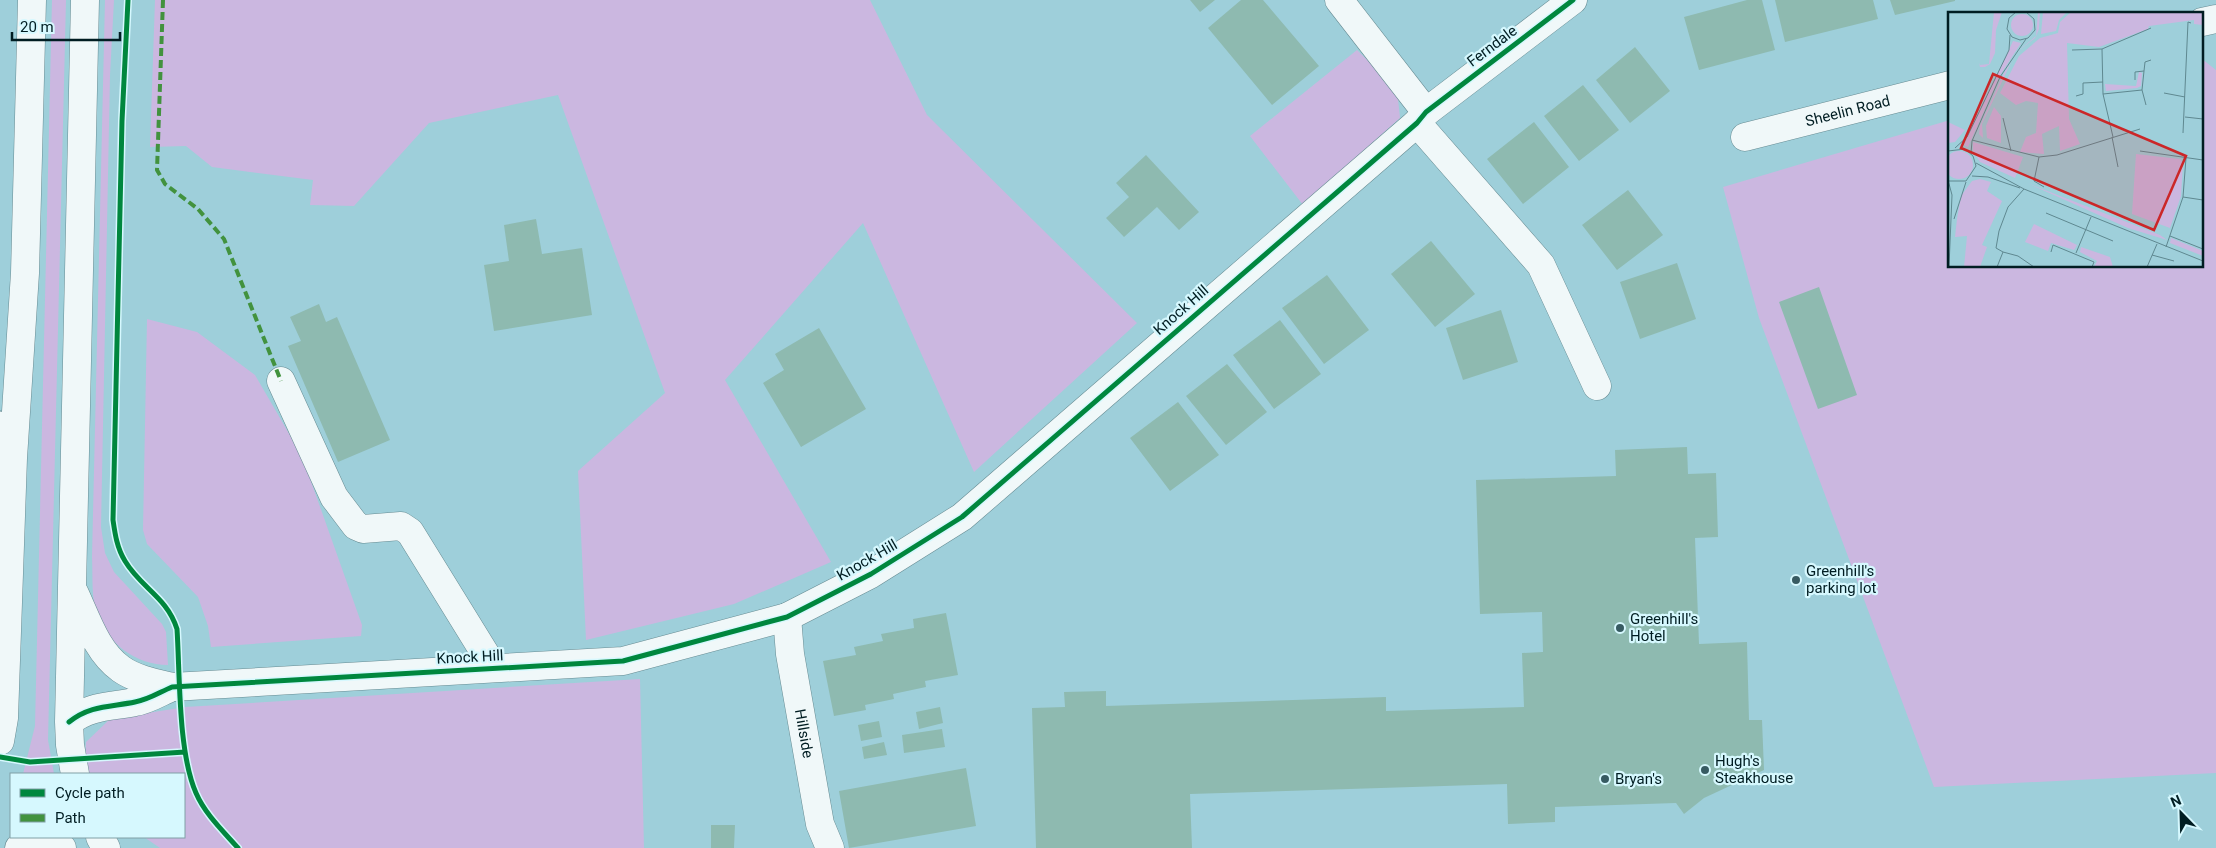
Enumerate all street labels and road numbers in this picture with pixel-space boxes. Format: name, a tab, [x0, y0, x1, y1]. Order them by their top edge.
street label: Ferndale	[1464, 21, 1520, 71]
street label: Sheelin Road	[1803, 92, 1892, 130]
street label: Knock Hill	[1150, 281, 1212, 339]
street label: Knock Hill	[834, 535, 900, 585]
street label: Knock Hill	[436, 646, 504, 668]
street label: Hillside	[791, 708, 817, 760]

